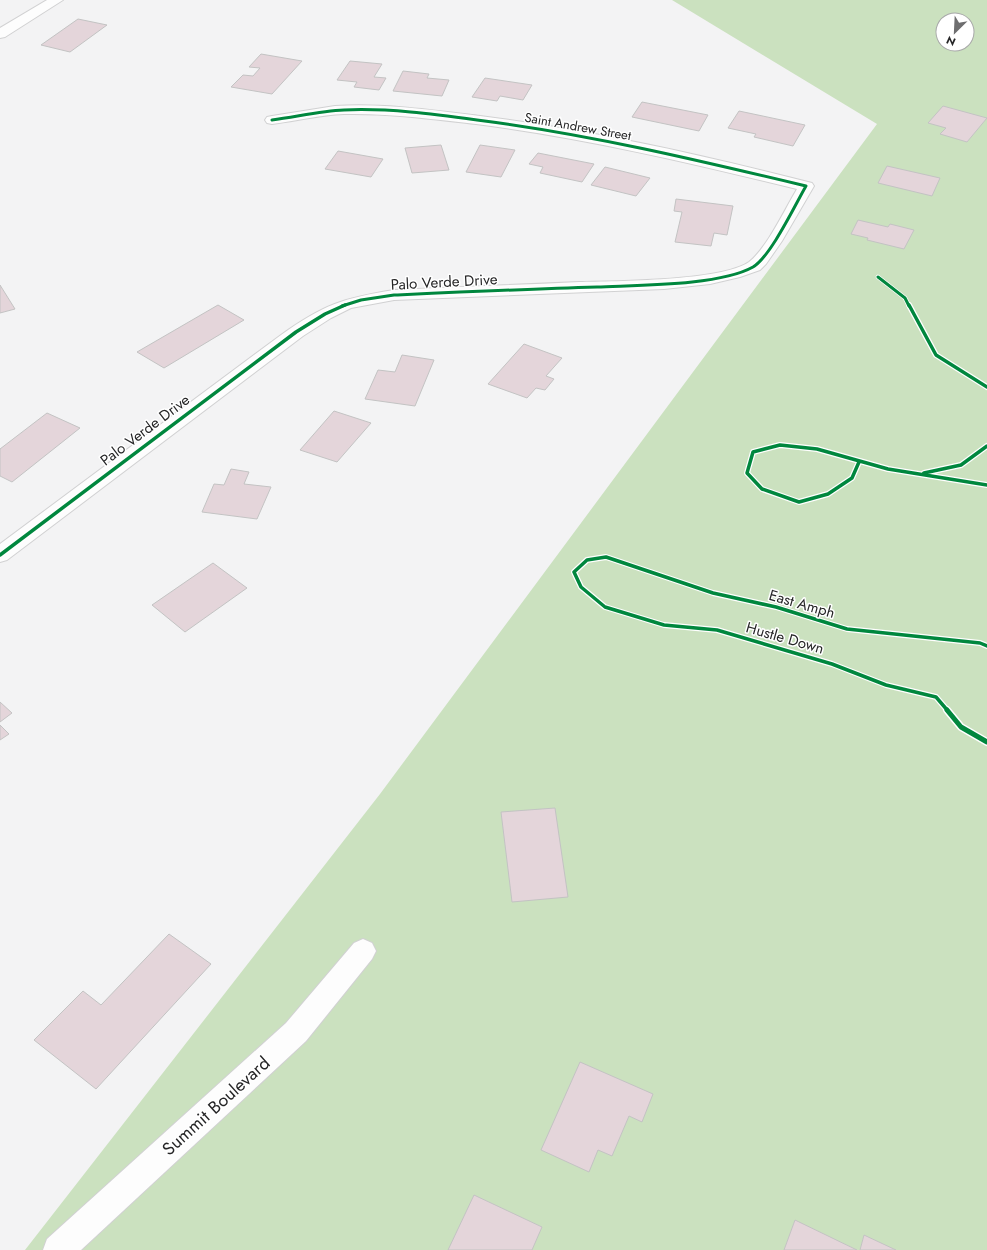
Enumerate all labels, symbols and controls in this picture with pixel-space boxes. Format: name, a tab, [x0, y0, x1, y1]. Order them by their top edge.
north arrow	[935, 12, 975, 52]
text: N	[944, 32, 958, 50]
street label: Saint Andrew Street	[523, 108, 634, 145]
street label: Palo Verde Drive	[390, 268, 498, 296]
street label: Palo Verde Drive	[96, 389, 194, 471]
street label: East Amph	[766, 584, 838, 624]
street label: Hustle Down	[743, 616, 827, 660]
street label: Summit Boulevard	[156, 1050, 276, 1162]

